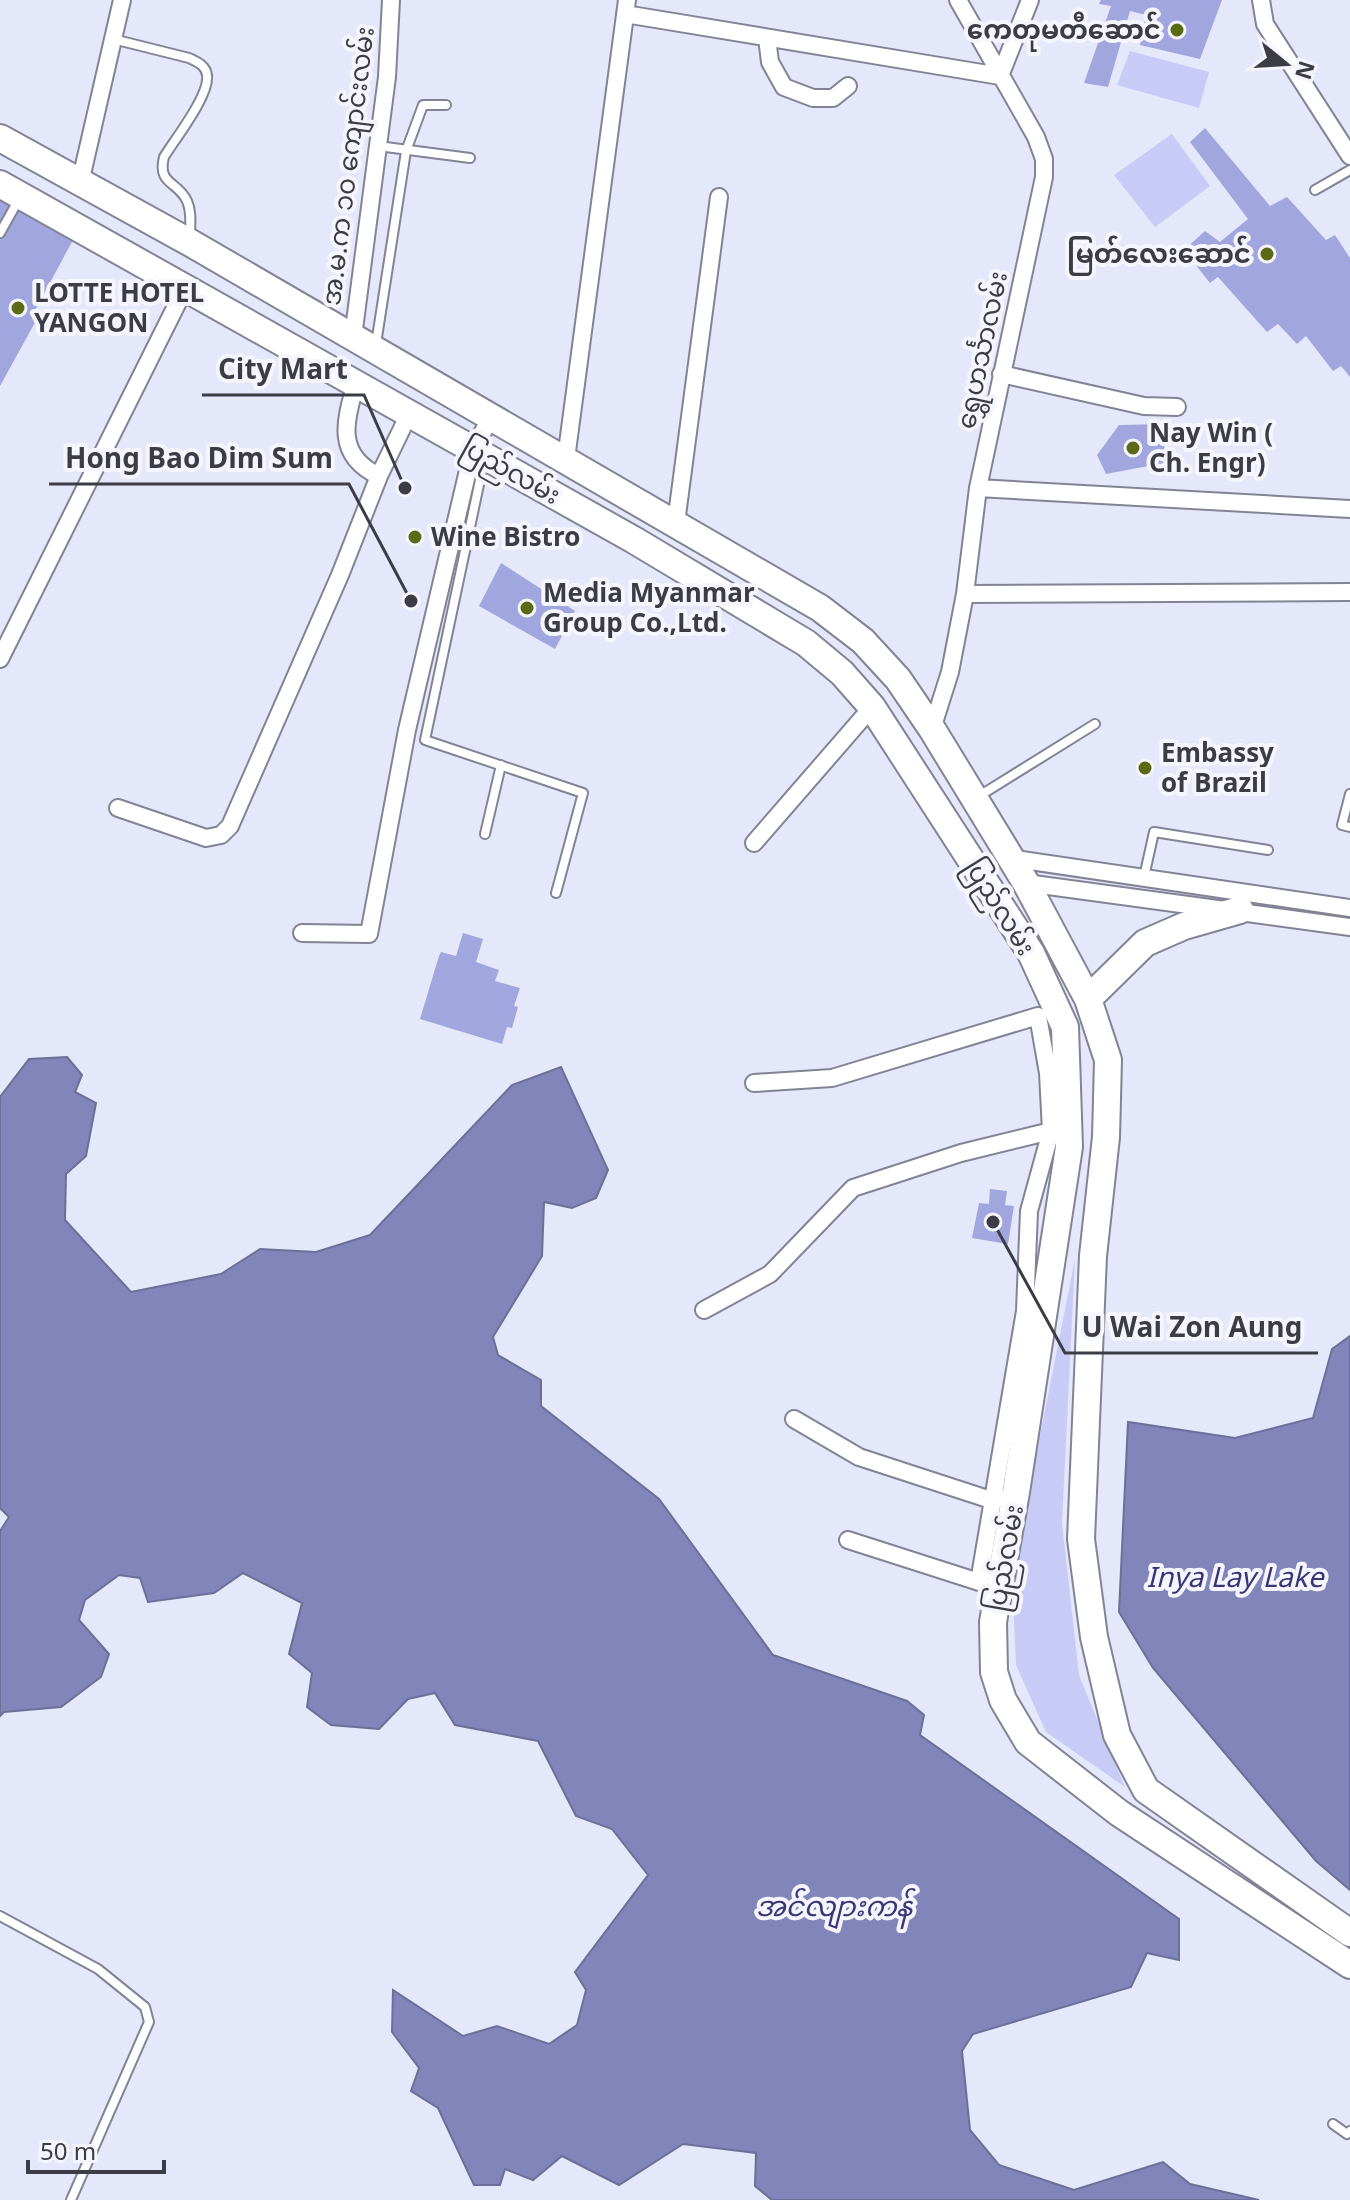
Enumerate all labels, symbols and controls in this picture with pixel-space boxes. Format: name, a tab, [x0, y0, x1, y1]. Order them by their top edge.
place label: ကေတုမတီဆောင်	[967, 5, 1161, 61]
marker: ကေတုမတီဆောင်	[1168, 21, 1186, 39]
street label: အ.မ.က ၁၀ ကျောင်းလမ်း	[306, 24, 396, 309]
north arrow	[1246, 24, 1326, 104]
text: N	[1277, 53, 1328, 85]
place label: မြတ်လေးဆောင်	[1067, 229, 1251, 285]
marker: မြတ်လေးဆောင်	[1258, 245, 1276, 263]
street label: ရွှေဟင်္သာလမ်း	[941, 266, 1029, 435]
place label: LOTTE HOTEL YANGON	[34, 268, 204, 354]
marker: LOTTE HOTEL YANGON	[9, 299, 27, 317]
text: City Mart	[218, 342, 348, 403]
callout: City Mart	[202, 343, 364, 395]
place label: Nay Win ( Ch. Engr)	[1149, 408, 1273, 494]
street label: ပြည်လမ်း	[449, 423, 570, 524]
text: Hong Bao Dim Sum	[65, 431, 333, 492]
callout: Hong Bao Dim Sum	[49, 432, 349, 484]
marker: Nay Win ( Ch. Engr)	[1124, 439, 1142, 457]
place label: Wine Bistro	[431, 512, 580, 568]
marker: Wine Bistro	[406, 528, 424, 546]
place label: Media Myanmar Group Co.,Ltd.	[543, 568, 755, 654]
marker: Media Myanmar Group Co.,Ltd.	[518, 599, 536, 617]
place label: Embassy of Brazil	[1161, 728, 1274, 814]
marker: Embassy of Brazil	[1136, 759, 1154, 777]
street label: ပြည်လမ်း	[945, 848, 1050, 969]
text: U Wai Zon Aung	[1082, 1300, 1302, 1361]
callout: U Wai Zon Aung	[1065, 1301, 1318, 1353]
street label: ပြည်လမ်း	[971, 1500, 1045, 1617]
water label: Inya Lay Lake	[1146, 1550, 1325, 1611]
water label: အင်လျားကန်	[756, 1879, 917, 1940]
scale bar	[28, 2124, 164, 2174]
text: 50 m	[40, 2128, 96, 2181]

